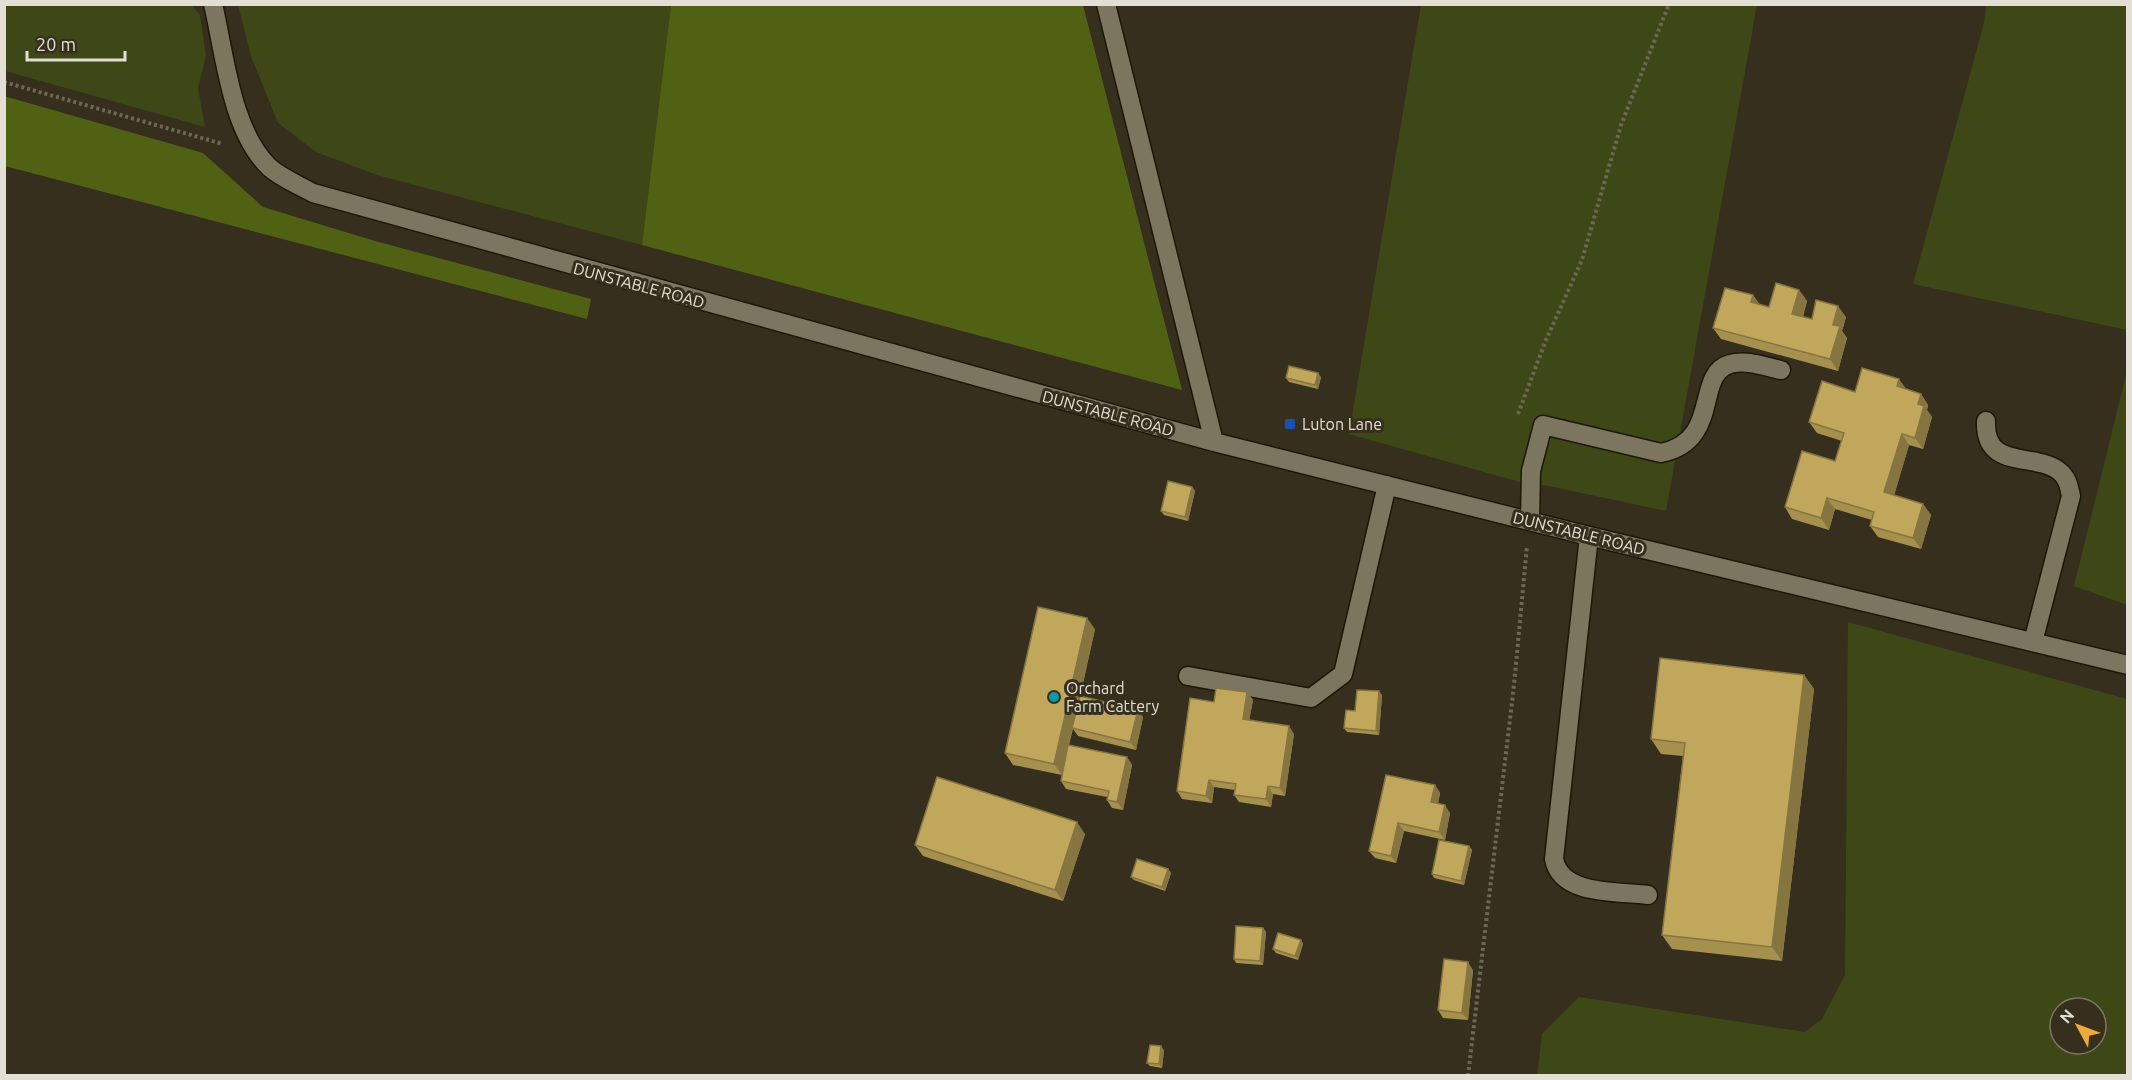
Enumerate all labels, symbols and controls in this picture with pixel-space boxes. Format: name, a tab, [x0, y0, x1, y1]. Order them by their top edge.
scale bar	[27, 24, 124, 62]
text: 20 m	[36, 34, 76, 54]
street label: DUNSTABLE ROAD	[571, 259, 707, 311]
street label: DUNSTABLE ROAD	[1040, 387, 1176, 439]
place label: Luton Lane	[1302, 415, 1382, 433]
marker: Luton Lane	[1283, 417, 1297, 431]
street label: DUNSTABLE ROAD	[1511, 508, 1647, 558]
place label: Orchard Farm Cattery	[1066, 679, 1159, 715]
marker: Orchard Farm Cattery	[1047, 690, 1061, 704]
north arrow	[2048, 996, 2108, 1056]
text: N	[2056, 1006, 2077, 1027]

